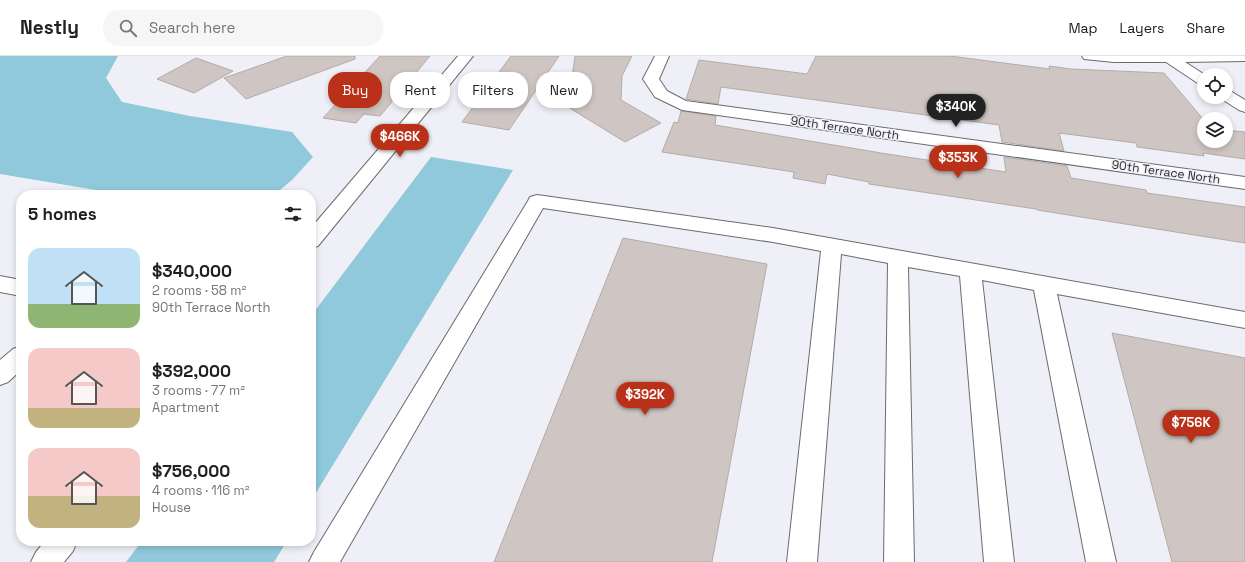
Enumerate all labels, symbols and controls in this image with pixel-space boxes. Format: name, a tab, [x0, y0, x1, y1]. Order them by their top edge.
search box	[103, 10, 383, 46]
text: Nestly	[20, 15, 79, 40]
icon: search	[117, 17, 139, 39]
text: Search here	[149, 18, 235, 37]
text: Map	[1068, 19, 1098, 37]
text: Layers	[1120, 19, 1164, 37]
text: Share	[1186, 19, 1225, 37]
map controls	[1197, 68, 1233, 148]
button: locate	[1197, 68, 1233, 104]
chip: Buy	[328, 72, 382, 108]
chip: Rent	[390, 72, 450, 108]
chip: Filters	[458, 72, 528, 108]
chip: New	[536, 72, 592, 108]
pin: $340K	[928, 94, 984, 128]
text: $340K	[936, 98, 976, 115]
street label: 90th Terrace North	[790, 112, 900, 144]
button: layers	[1197, 112, 1233, 148]
pin: $466K	[372, 124, 428, 158]
text: $466K	[380, 128, 420, 145]
pin: $353K	[930, 145, 986, 179]
text: $353K	[938, 149, 978, 166]
street label: 90th Terrace North	[1111, 156, 1221, 188]
text: 5 homes	[28, 203, 97, 225]
icon: filters	[282, 203, 304, 225]
text: $340,000	[152, 260, 232, 282]
icon: home	[60, 264, 108, 312]
text: 2 rooms · 58 m²	[152, 282, 246, 299]
text: 90th Terrace North	[152, 299, 271, 316]
text: $392,000	[152, 360, 231, 382]
icon: home	[60, 364, 108, 412]
text: 3 rooms · 77 m²	[152, 382, 245, 399]
pin: $392K	[617, 382, 673, 416]
text: $392K	[625, 386, 665, 403]
text: Apartment	[152, 399, 220, 416]
pin: $756K	[1163, 410, 1219, 444]
text: $756K	[1171, 414, 1211, 431]
text: $756,000	[152, 460, 230, 482]
icon: home	[60, 464, 108, 512]
text: 4 rooms · 116 m²	[152, 482, 249, 499]
text: House	[152, 499, 191, 516]

